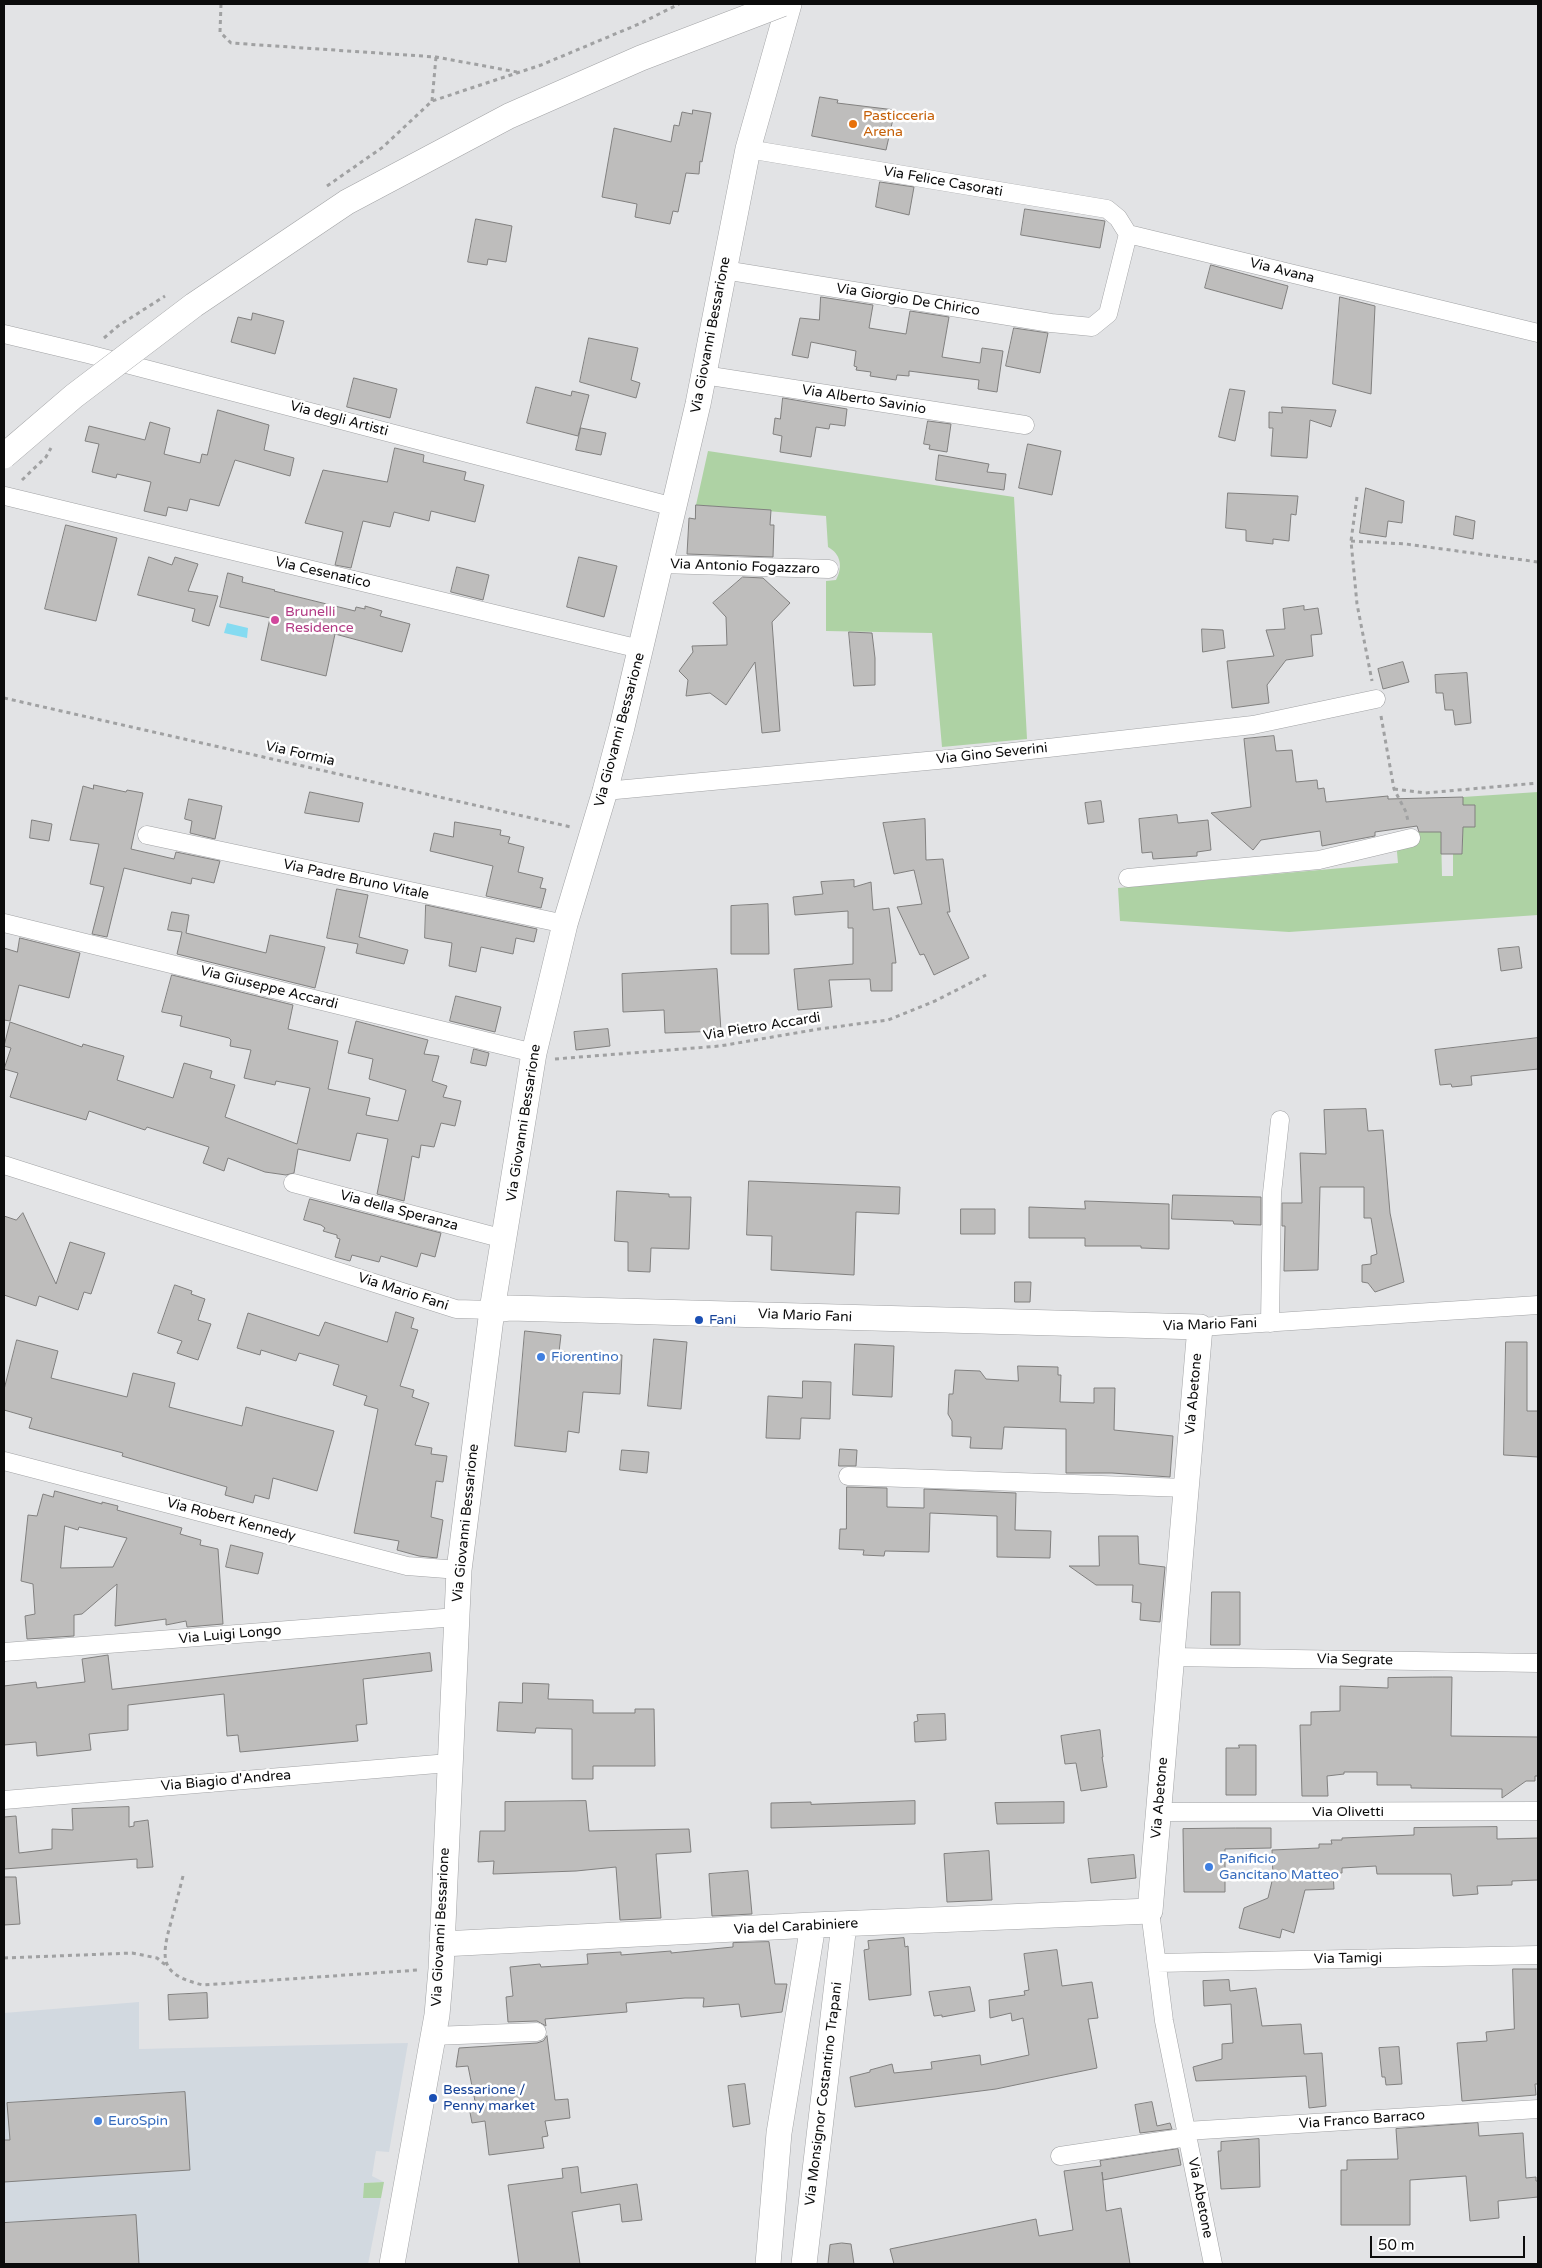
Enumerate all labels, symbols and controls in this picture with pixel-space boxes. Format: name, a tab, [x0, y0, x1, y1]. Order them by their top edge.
place label: Pasticceria Arena	[863, 108, 935, 140]
marker: Pasticceria Arena	[847, 118, 859, 130]
street label: Via Felice Casorati	[882, 163, 1004, 201]
street label: Via Giovanni Bessarione	[688, 255, 734, 415]
street label: Via Avana	[1248, 255, 1316, 287]
street label: Via Giorgio De Chirico	[835, 280, 981, 320]
street label: Via Alberto Savinio	[801, 382, 927, 418]
street label: Via degli Artisti	[288, 398, 390, 440]
street label: Via Cesenatico	[274, 554, 372, 592]
street label: Via Antonio Fogazzaro	[670, 556, 820, 578]
place label: Brunelli Residence	[285, 604, 354, 636]
marker: Brunelli Residence	[269, 614, 281, 626]
street label: Via Giovanni Bessarione	[591, 651, 649, 809]
street label: Via Formia	[264, 738, 336, 770]
street label: Via Gino Severini	[935, 740, 1049, 768]
street label: Via Padre Bruno Vitale	[281, 856, 431, 904]
street label: Via Giuseppe Accardi	[198, 963, 340, 1013]
street label: Via Pietro Accardi	[702, 1009, 822, 1045]
street label: Via Giovanni Bessarione	[503, 1043, 545, 1203]
street label: Via della Speranza	[338, 1187, 460, 1235]
street label: Via Mario Fani	[356, 1269, 450, 1315]
street label: Via Mario Fani	[758, 1306, 852, 1326]
place label: Fani	[709, 1312, 736, 1328]
marker: Fani	[693, 1314, 705, 1326]
street label: Via Mario Fani	[1163, 1315, 1257, 1335]
place label: Fiorentino	[551, 1349, 619, 1365]
marker: Fiorentino	[535, 1351, 547, 1363]
street label: Via Abetone	[1182, 1352, 1206, 1436]
street label: Via Giovanni Bessarione	[449, 1443, 483, 1603]
street label: Via Robert Kennedy	[165, 1495, 297, 1545]
street label: Via Luigi Longo	[178, 1622, 282, 1648]
street label: Via Segrate	[1317, 1651, 1393, 1669]
street label: Via Abetone	[1148, 1756, 1172, 1840]
street label: Via Biagio d'Andrea	[160, 1767, 292, 1795]
street label: Via Olivetti	[1312, 1804, 1384, 1820]
street label: Via Giovanni Bessarione	[428, 1847, 454, 2007]
place label: Panificio Gancitano Matteo	[1219, 1851, 1339, 1884]
marker: Panificio Gancitano Matteo	[1203, 1861, 1215, 1873]
street label: Via del Carabiniere	[733, 1915, 859, 1939]
street label: Via Tamigi	[1314, 1950, 1382, 1968]
street label: Via Monsignor Costantino Trapani	[802, 1981, 846, 2207]
place label: Bessarione / Penny market	[443, 2082, 535, 2114]
marker: Bessarione / Penny market	[427, 2092, 439, 2104]
street label: Via Franco Barraco	[1299, 2107, 1425, 2133]
place label: EuroSpin	[108, 2113, 168, 2129]
marker: EuroSpin	[92, 2115, 104, 2127]
street label: Via Abetone	[1184, 2156, 1216, 2240]
scale bar	[1372, 2226, 1527, 2258]
text: 50 m	[1378, 2236, 1415, 2254]

